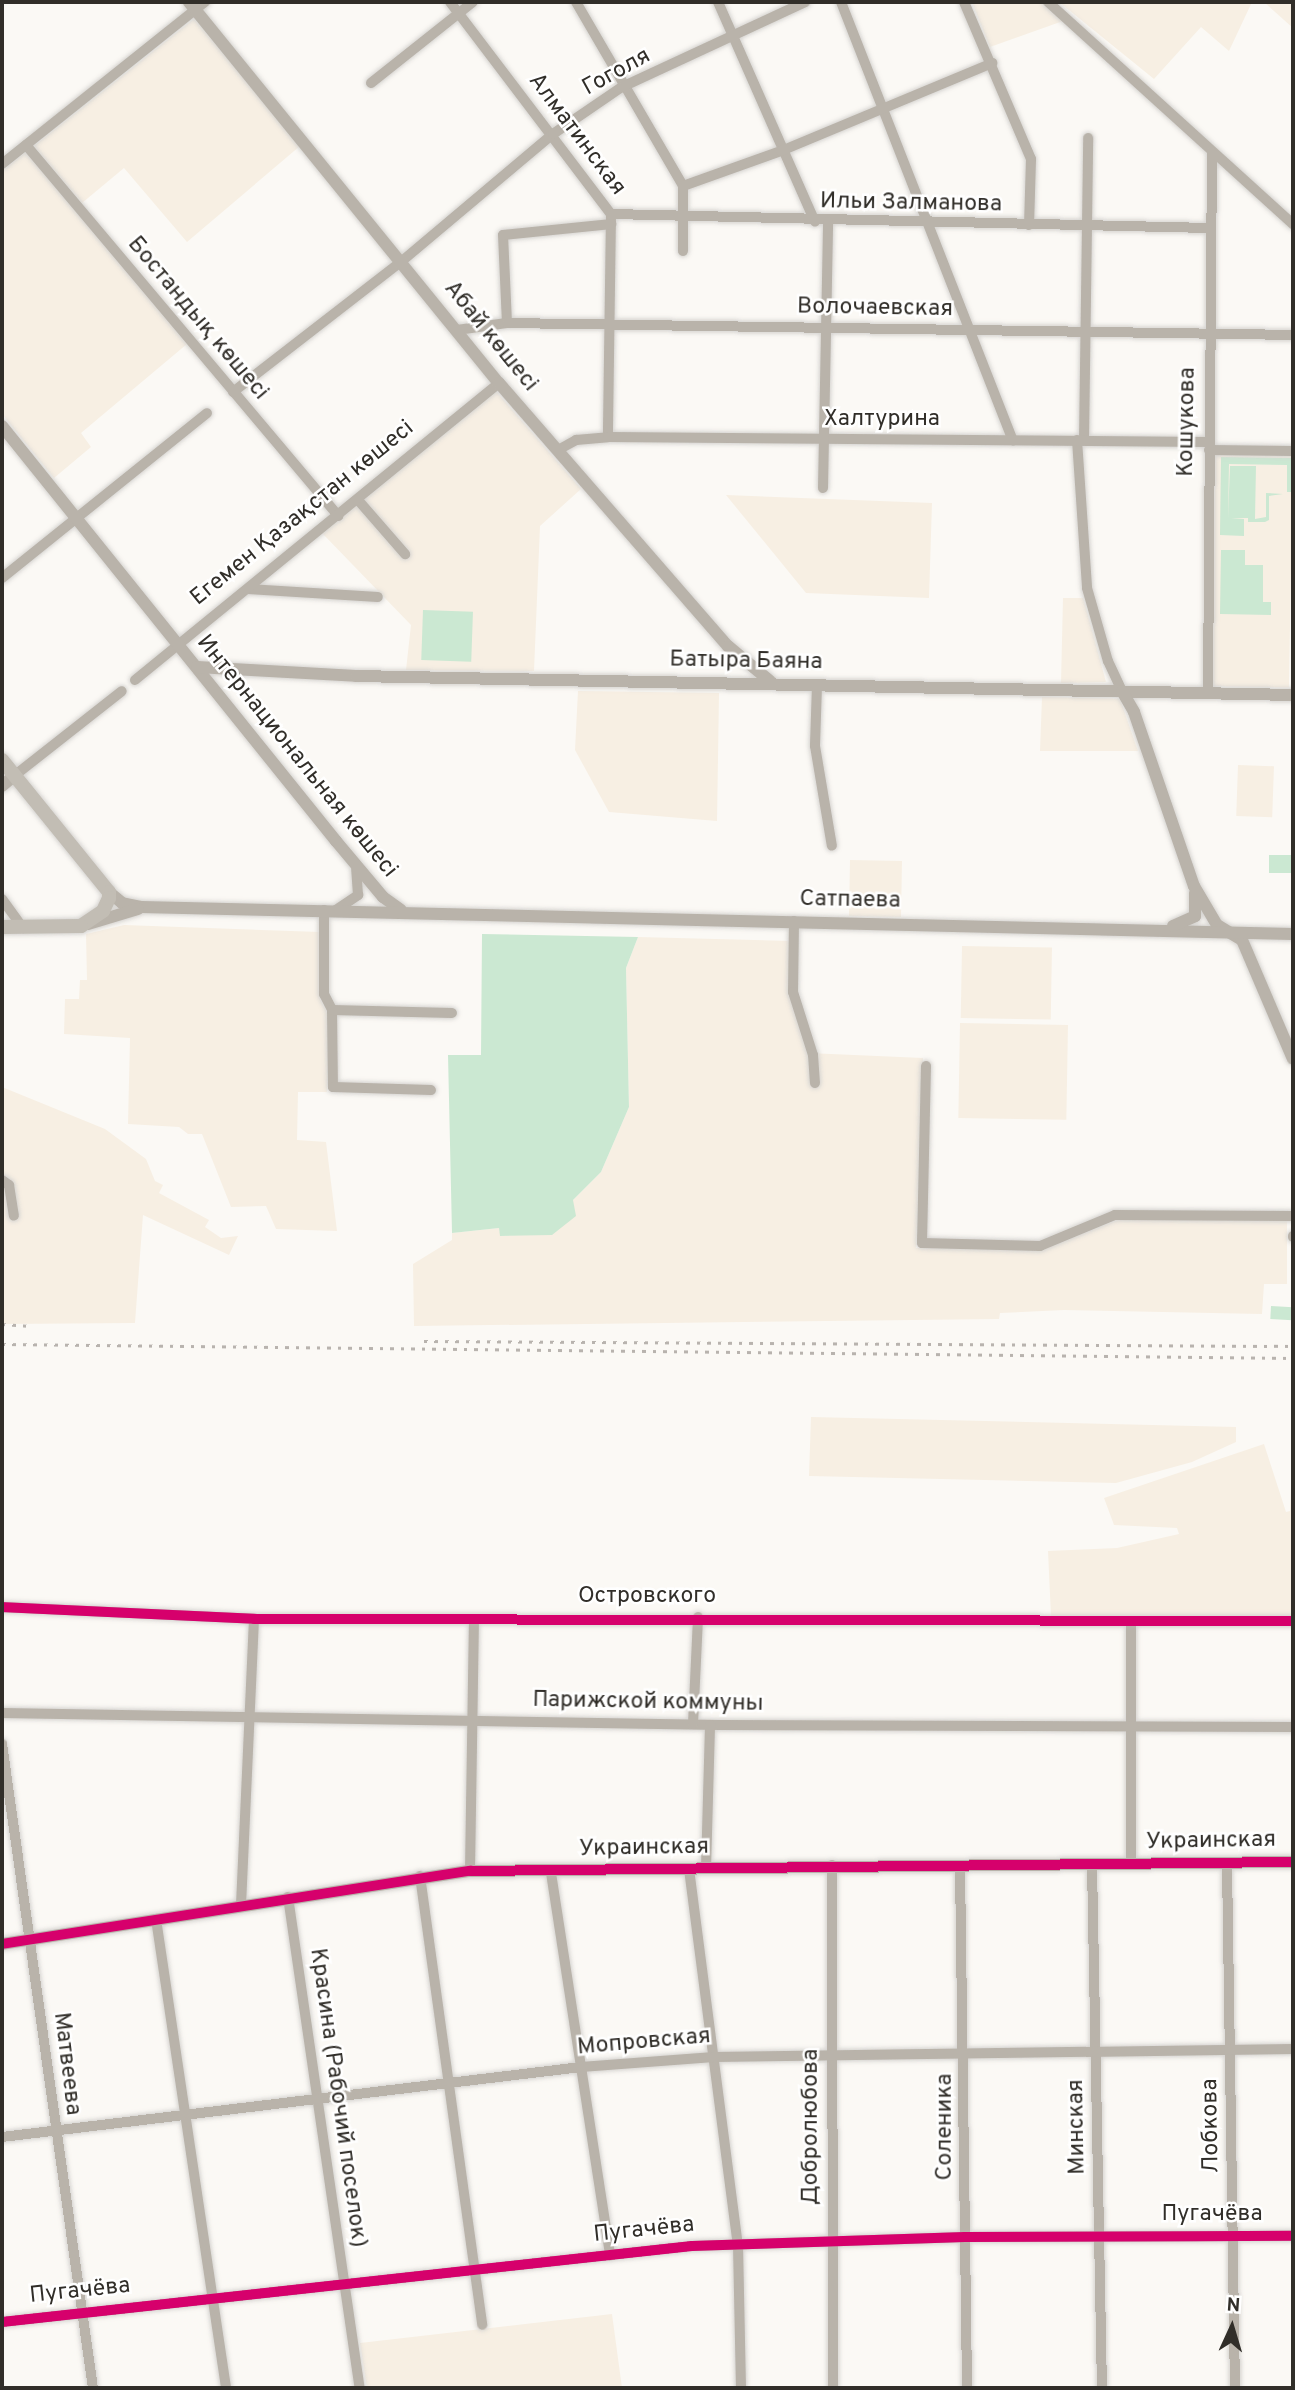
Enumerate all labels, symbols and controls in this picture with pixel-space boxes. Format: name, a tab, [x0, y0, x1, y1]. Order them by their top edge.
street label: Гоголя	[578, 43, 656, 103]
street label: Алматинская	[521, 69, 631, 201]
street label: Ильи Залманова	[820, 189, 1002, 219]
street label: Бостандық көшесі	[121, 232, 273, 406]
street label: Абай көшесі	[437, 276, 543, 398]
street label: Волочаевская	[797, 294, 953, 324]
street label: Кошукова	[1173, 367, 1203, 477]
street label: Халтурина	[824, 406, 940, 434]
street label: Егемен Қазақстан көшесі	[186, 415, 420, 613]
street label: Интернациональная көшесі	[190, 630, 402, 884]
street label: Батыра Баяна	[669, 647, 823, 677]
street label: Сатпаева	[799, 886, 901, 916]
street label: Островского	[578, 1583, 716, 1611]
street label: Парижской коммуны	[532, 1687, 764, 1719]
street label: Украинская	[1146, 1827, 1276, 1857]
street label: Украинская	[579, 1834, 709, 1864]
street label: Красина (Рабочий поселок)	[302, 1947, 372, 2249]
street label: Матвеева	[46, 2011, 86, 2117]
street label: Мопровская	[576, 2023, 712, 2063]
street label: Добролюбова	[798, 2049, 826, 2205]
street label: Соленика	[932, 2073, 960, 2181]
street label: Лобкова	[1197, 2078, 1227, 2174]
street label: Минская	[1063, 2079, 1093, 2175]
street label: Пугачёва	[1161, 2201, 1263, 2229]
street label: Пугачёва	[592, 2212, 696, 2250]
street label: Пугачёва	[28, 2273, 132, 2311]
north arrow	[1197, 2292, 1267, 2362]
text: N	[1226, 2294, 1241, 2318]

